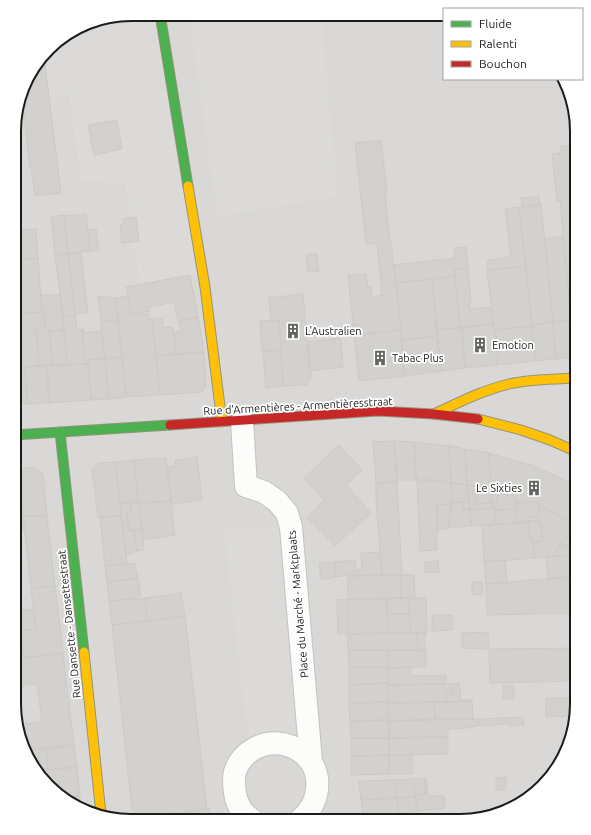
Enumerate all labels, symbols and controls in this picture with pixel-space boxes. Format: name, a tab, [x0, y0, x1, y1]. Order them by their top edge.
legend	[443, 8, 583, 80]
text: Fluide	[479, 17, 512, 30]
text: Ralenti	[479, 37, 517, 50]
text: Bouchon	[479, 57, 527, 70]
building icon: L'Australien	[284, 322, 302, 340]
place label: L'Australien	[305, 325, 362, 337]
building icon: Emotion	[471, 336, 489, 354]
place label: Emotion	[492, 339, 534, 351]
building icon: Tabac Plus	[371, 349, 389, 367]
place label: Tabac Plus	[392, 352, 444, 364]
street label: Rue d'Armentières - Armentièresstraat	[203, 395, 394, 417]
building icon: Le Sixties	[525, 479, 543, 497]
place label: Le Sixties	[476, 482, 522, 494]
street label: Place du Marché - Marktplaats	[286, 529, 310, 678]
street label: Rue Dansette - Dansettestraat	[55, 548, 83, 699]

